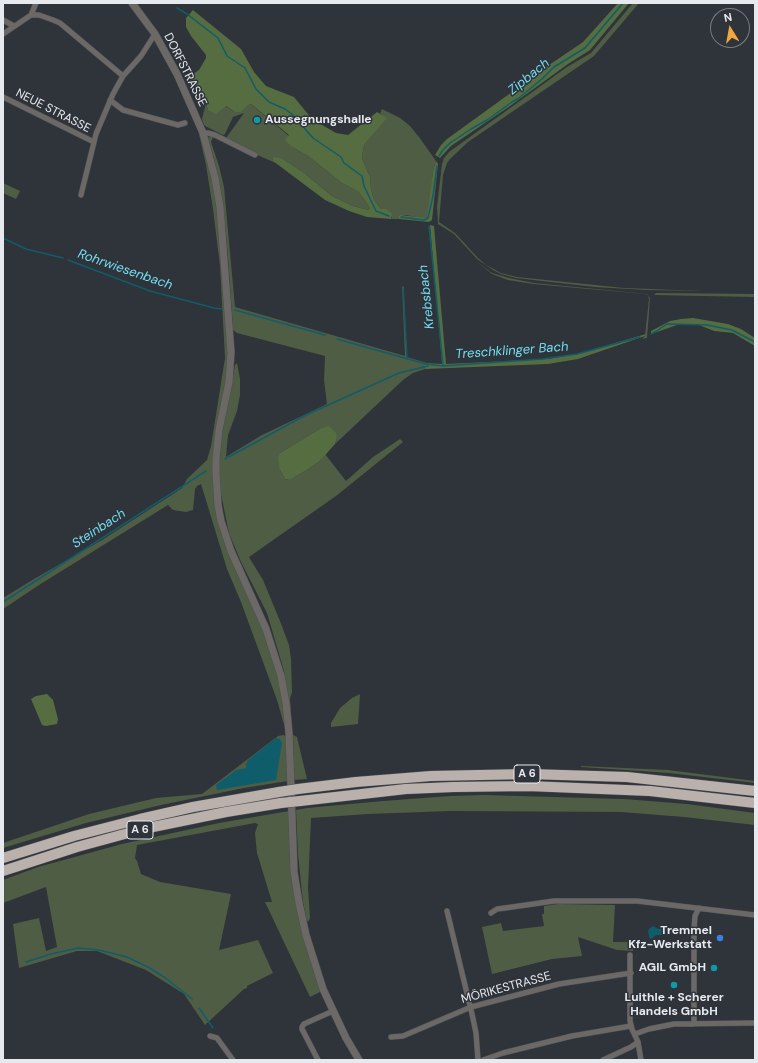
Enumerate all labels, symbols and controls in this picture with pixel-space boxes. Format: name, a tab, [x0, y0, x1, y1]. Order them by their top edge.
north arrow	[710, 8, 750, 48]
text: N	[723, 10, 733, 25]
street label: DORFSTRASSE	[160, 31, 210, 109]
water label: Zipbach	[505, 56, 553, 98]
street label: NEUE STRASSE	[13, 86, 93, 136]
place label: Aussegnungshalle	[265, 113, 372, 127]
marker: Aussegnungshalle	[252, 115, 262, 125]
water label: Rohrwiesenbach	[75, 246, 175, 294]
water label: Krebsbach	[416, 264, 438, 330]
water label: Treschklinger Bach	[455, 339, 569, 363]
water label: Steinbach	[69, 506, 129, 552]
road number: A 6	[514, 765, 540, 783]
road number: A 6	[127, 821, 153, 839]
place label: Tremmel Kfz-Werkstatt	[628, 924, 712, 952]
marker: Tremmel Kfz-Werkstatt	[715, 933, 725, 943]
place label: AGIL GmbH	[639, 961, 706, 975]
marker: AGIL GmbH	[709, 963, 719, 973]
street label: MÖRIKESTRASSE	[460, 969, 552, 1007]
marker: Luithle + Scherer Handels GmbH	[669, 980, 679, 990]
place label: Luithle + Scherer Handels GmbH	[624, 991, 724, 1019]

